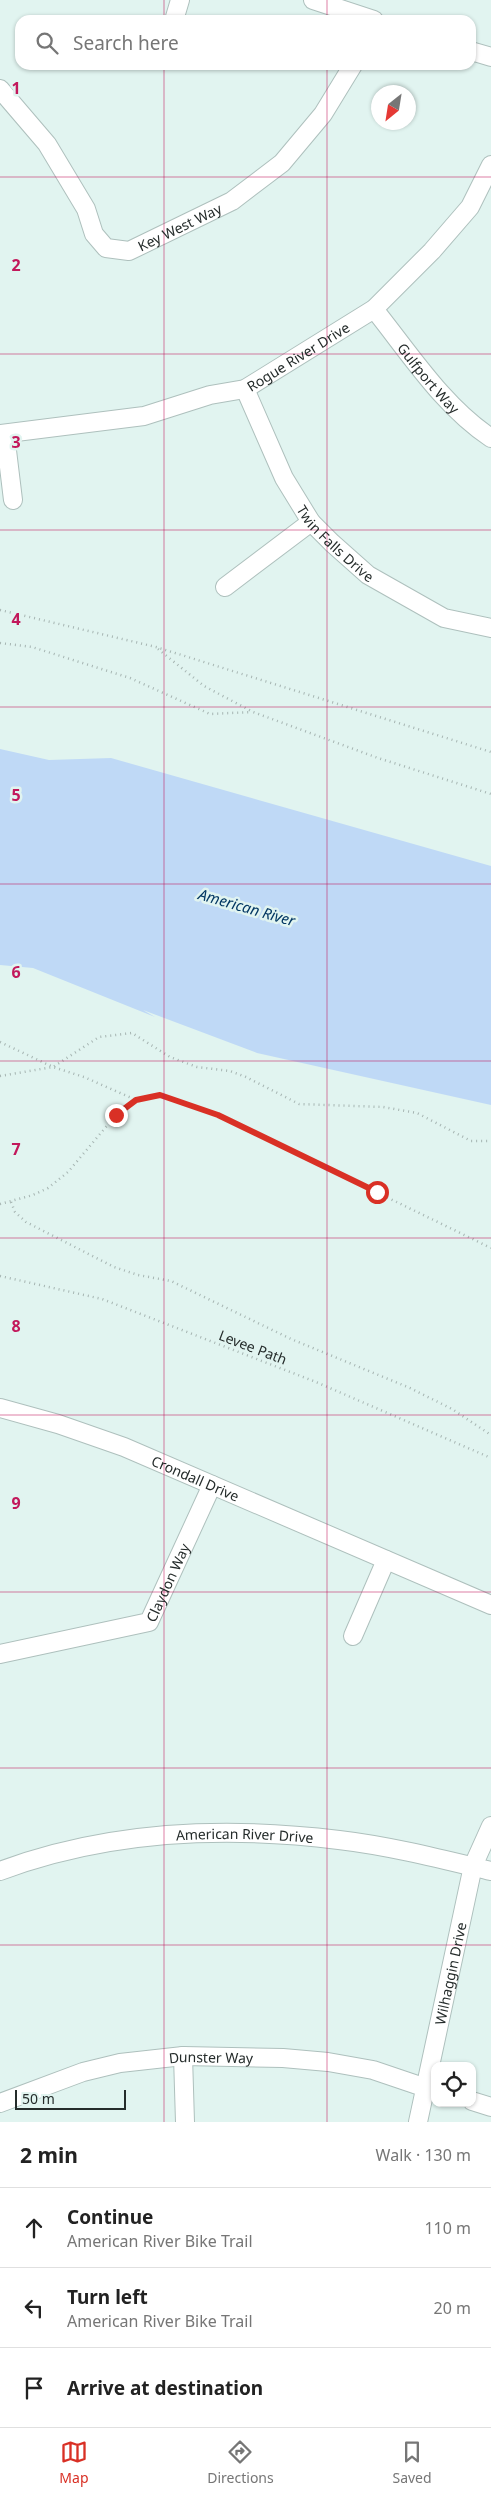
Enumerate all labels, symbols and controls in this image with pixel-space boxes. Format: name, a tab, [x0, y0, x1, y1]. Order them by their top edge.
search box	[15, 15, 476, 70]
icon: search	[33, 29, 61, 57]
text: Search here	[73, 30, 179, 56]
text: 1	[11, 77, 21, 99]
north arrow	[371, 85, 416, 130]
street label: Key West Way	[134, 198, 225, 255]
text: 2	[11, 254, 21, 276]
street label: Rogue River Drive	[243, 317, 353, 395]
street label: Gulfport Way	[394, 339, 465, 418]
text: 3	[11, 431, 21, 453]
street label: Twin Falls Drive	[293, 501, 377, 586]
text: 4	[11, 608, 21, 630]
text: 5	[11, 784, 21, 806]
water label: American River	[195, 883, 299, 931]
text: 6	[11, 961, 21, 983]
route end	[105, 1104, 128, 1127]
text: 7	[11, 1138, 21, 1160]
route start	[366, 1181, 389, 1204]
text: 8	[11, 1315, 21, 1337]
street label: Levee Path	[216, 1325, 290, 1369]
street label: Crondall Drive	[149, 1451, 242, 1505]
text: 9	[11, 1492, 21, 1514]
street label: Claydon Way	[141, 1539, 194, 1625]
street label: American River Drive	[175, 1823, 314, 1847]
street label: Wilhaggin Drive	[430, 1920, 470, 2027]
street label: Dunster Way	[168, 2046, 254, 2067]
map controls	[431, 2062, 476, 2107]
button: locate	[431, 2062, 476, 2107]
scale bar	[15, 2087, 126, 2110]
text: 50 m	[22, 2089, 55, 2108]
text: 2 min	[20, 2141, 78, 2169]
text: Walk · 130 m	[376, 2144, 471, 2166]
text: Continue	[67, 2204, 153, 2230]
icon: ahead	[20, 2214, 48, 2242]
text: 110 m	[424, 2217, 471, 2239]
text: American River Bike Trail	[67, 2230, 253, 2252]
text: Turn left	[67, 2284, 148, 2310]
icon: left	[20, 2294, 48, 2322]
text: 20 m	[434, 2297, 471, 2319]
text: American River Bike Trail	[67, 2310, 253, 2332]
icon: arrive	[20, 2374, 48, 2402]
text: Arrive at destination	[67, 2375, 263, 2401]
tab: Map	[59, 2438, 89, 2487]
tab: Directions	[207, 2438, 274, 2487]
tab: Saved	[392, 2438, 432, 2487]

